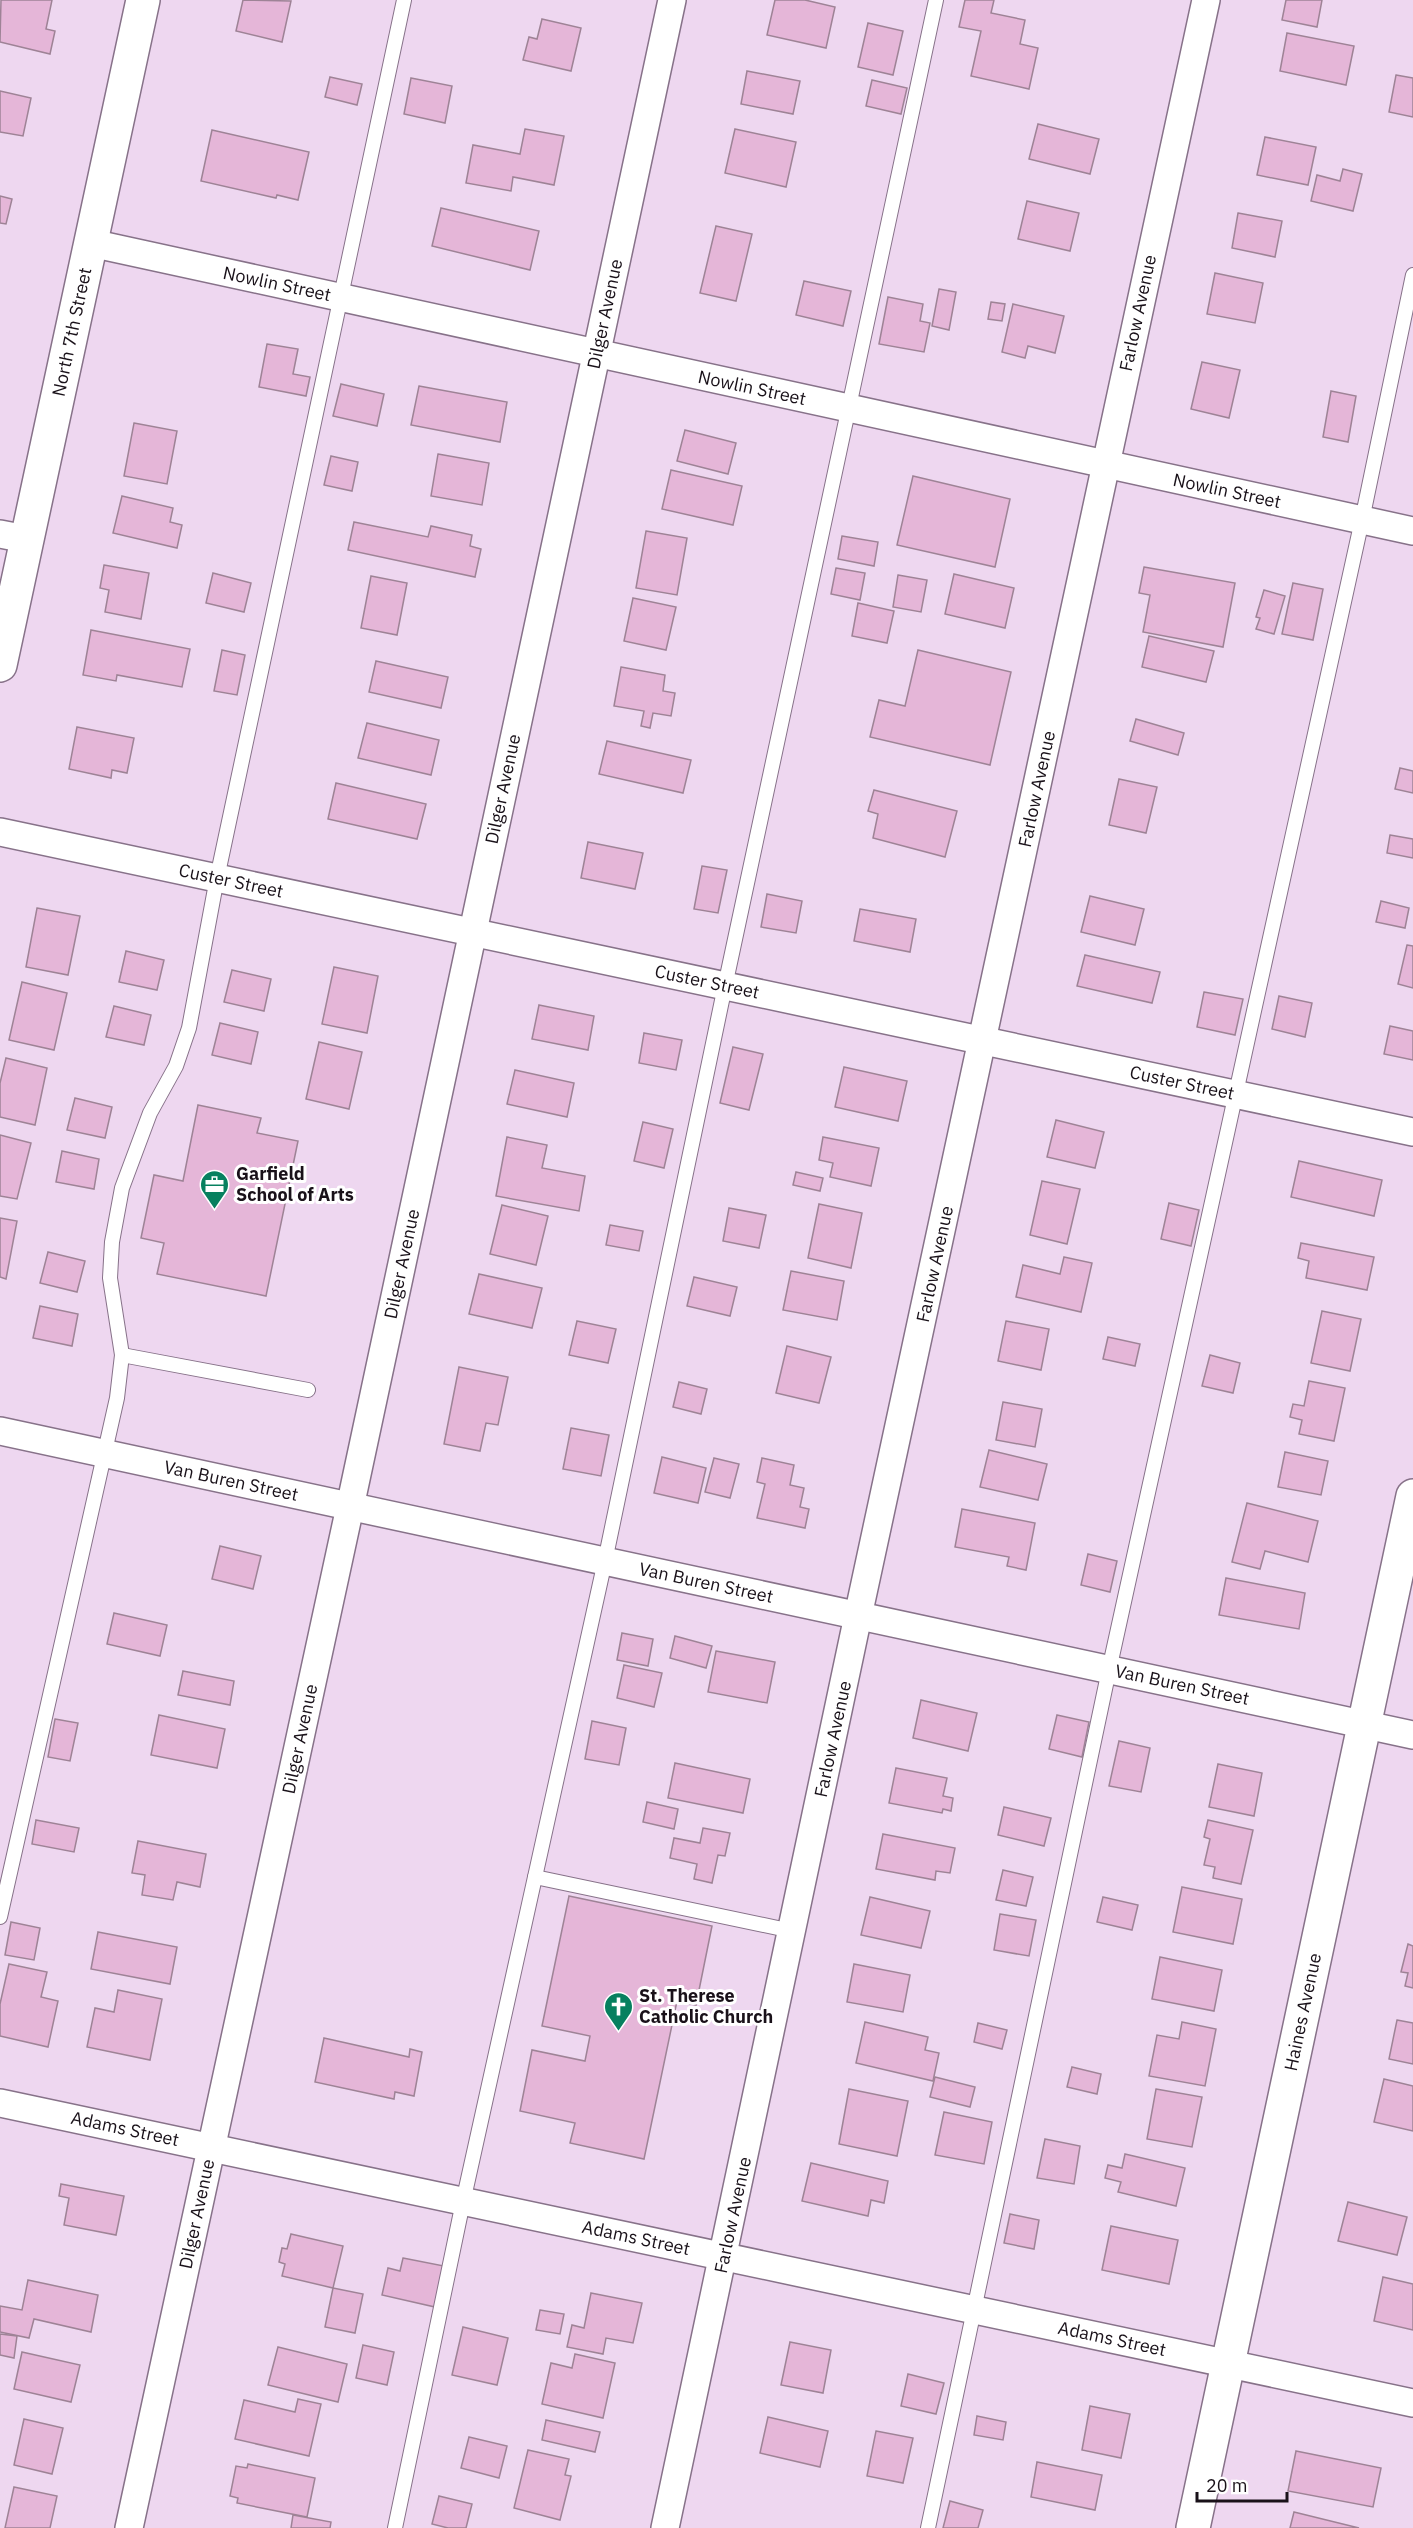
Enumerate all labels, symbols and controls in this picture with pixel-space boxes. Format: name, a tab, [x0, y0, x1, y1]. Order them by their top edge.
street label: Farlow Avenue	[1114, 252, 1161, 373]
street label: Dilger Avenue	[582, 257, 627, 371]
street label: Nowlin Street	[221, 261, 333, 306]
street label: North 7th Street	[47, 265, 96, 398]
street label: Nowlin Street	[696, 365, 808, 410]
street label: Nowlin Street	[1171, 468, 1283, 513]
street label: Farlow Avenue	[1013, 728, 1060, 849]
street label: Dilger Avenue	[480, 732, 525, 846]
street label: Custer Street	[177, 858, 286, 903]
street label: Custer Street	[653, 959, 762, 1004]
street label: Custer Street	[1128, 1060, 1237, 1105]
place label: Garfield School of Arts	[236, 1162, 354, 1206]
office icon: Garfield School of Arts	[199, 1168, 231, 1210]
street label: Farlow Avenue	[911, 1203, 958, 1324]
street label: Dilger Avenue	[379, 1207, 424, 1321]
street label: Van Buren Street	[162, 1455, 300, 1506]
street label: Van Buren Street	[637, 1557, 775, 1608]
street label: Van Buren Street	[1113, 1659, 1251, 1710]
street label: Farlow Avenue	[809, 1678, 856, 1799]
street label: Dilger Avenue	[277, 1682, 322, 1796]
street label: Haines Avenue	[1279, 1951, 1326, 2073]
place label: St. Therese Catholic Church	[639, 1984, 773, 2028]
church icon: St. Therese Catholic Church	[602, 1990, 634, 2032]
street label: Adams Street	[69, 2106, 181, 2151]
street label: Farlow Avenue	[709, 2154, 756, 2275]
street label: Dilger Avenue	[174, 2157, 219, 2271]
street label: Adams Street	[580, 2215, 692, 2260]
street label: Adams Street	[1056, 2316, 1168, 2361]
scale bar	[1197, 2465, 1287, 2503]
text: 20 m	[1206, 2474, 1248, 2497]

